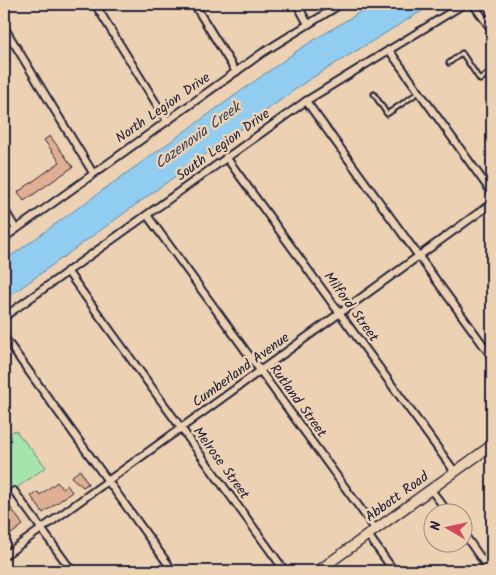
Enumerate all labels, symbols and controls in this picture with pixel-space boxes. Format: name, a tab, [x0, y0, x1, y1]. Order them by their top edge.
street label: North Legion Drive	[111, 67, 216, 149]
water label: Cazenovia Creek	[150, 95, 248, 176]
street label: South Legion Drive	[171, 103, 275, 187]
street label: Milford Street	[318, 267, 384, 347]
street label: Cumberland Avenue	[188, 327, 295, 413]
street label: Rutland Street	[264, 360, 332, 443]
street label: Melrose Street	[187, 422, 255, 504]
street label: Abbott Road	[361, 466, 434, 528]
north arrow	[424, 502, 474, 552]
text: N	[425, 520, 448, 532]

